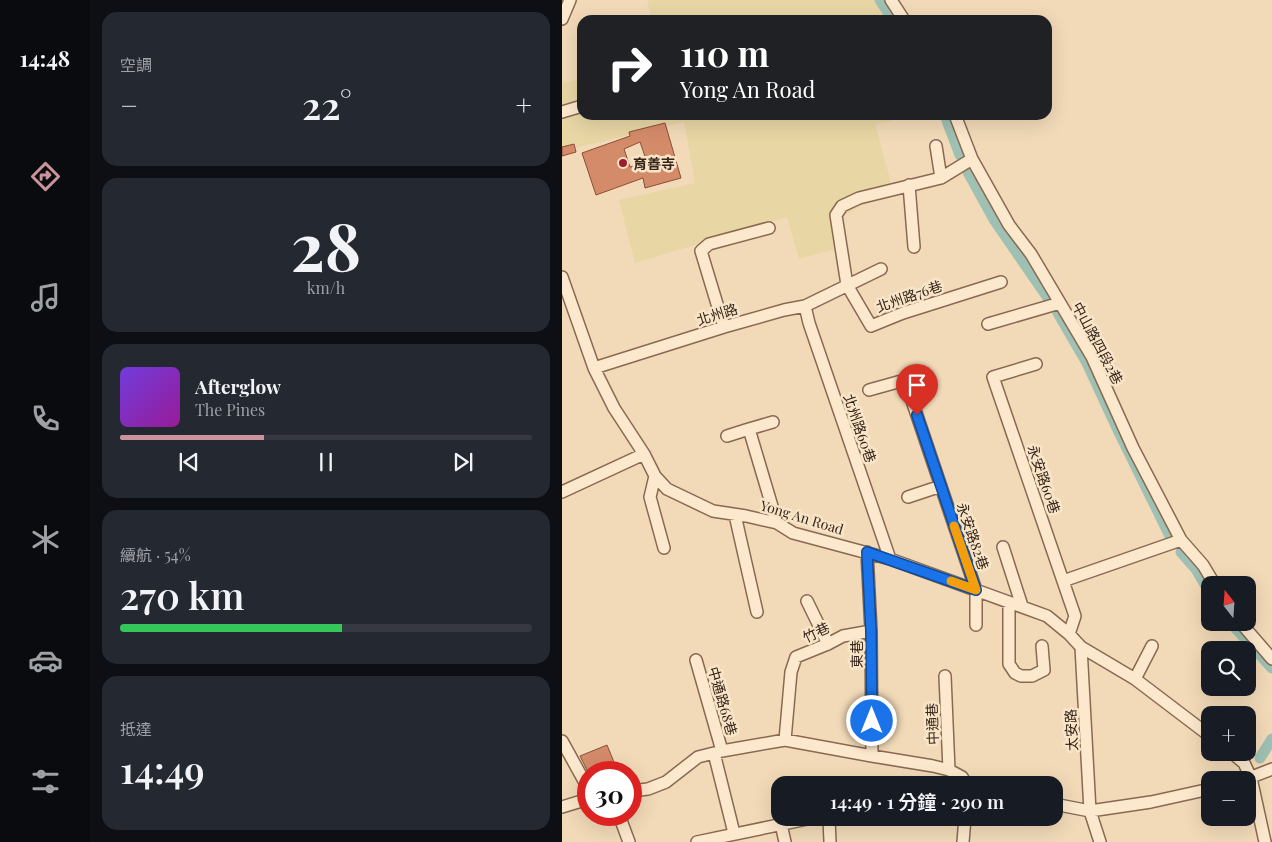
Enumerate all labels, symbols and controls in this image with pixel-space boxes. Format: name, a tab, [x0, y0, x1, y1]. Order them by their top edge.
text: 110 m	[680, 29, 769, 76]
icon: right	[597, 35, 662, 100]
text: 14:48	[20, 43, 70, 73]
text: 空調	[120, 54, 152, 75]
text: Yong An Road	[680, 74, 815, 104]
text: 22°	[302, 79, 352, 130]
text: −	[120, 86, 138, 123]
text: +	[516, 86, 532, 123]
place label: 育善寺	[633, 154, 675, 173]
marker: 育善寺	[617, 157, 629, 169]
icon: directions	[28, 159, 63, 194]
text: 28	[291, 201, 361, 287]
street label: 北州路76巷	[873, 276, 945, 316]
text: km/h	[307, 277, 345, 298]
icon: music	[28, 280, 63, 315]
street label: 中山路四段2巷	[1068, 298, 1128, 388]
street label: 北州路	[694, 299, 740, 329]
pin	[896, 364, 938, 415]
icon: arrive	[903, 371, 931, 399]
text: Afterglow	[195, 373, 281, 399]
street label: 北州路60巷	[839, 391, 881, 465]
text: The Pines	[195, 399, 265, 420]
icon: phone	[28, 401, 63, 436]
street label: 永安路60巷	[1023, 442, 1065, 516]
icon: previous	[175, 448, 203, 476]
icon: pause	[312, 448, 340, 476]
icon: next	[449, 448, 477, 476]
street label: Yong An Road	[757, 495, 846, 539]
street label: 永安路82巷	[953, 500, 993, 572]
icon: climate	[28, 522, 63, 557]
text: 續航 · 54%	[120, 544, 191, 565]
text: 270 km	[120, 569, 244, 620]
north arrow	[1201, 576, 1256, 631]
map controls	[1201, 576, 1256, 826]
street label: 竹巷	[799, 617, 833, 647]
street label: 東巷	[847, 640, 866, 668]
button: search	[1201, 641, 1256, 696]
icon: car	[28, 643, 63, 678]
street label: 中通路68巷	[704, 664, 742, 738]
position arrow	[845, 694, 897, 746]
street label: 中通巷	[922, 703, 942, 745]
button: +	[1201, 706, 1256, 761]
street label: 太安路	[1060, 709, 1082, 751]
text: 抵達	[120, 718, 152, 739]
text: 14:49	[120, 743, 205, 794]
speed limit sign: 30	[577, 761, 642, 826]
icon: filters	[28, 764, 63, 799]
button: −	[1201, 771, 1256, 826]
text: 14:49 · 1 分鐘 · 290 m	[830, 788, 1004, 814]

